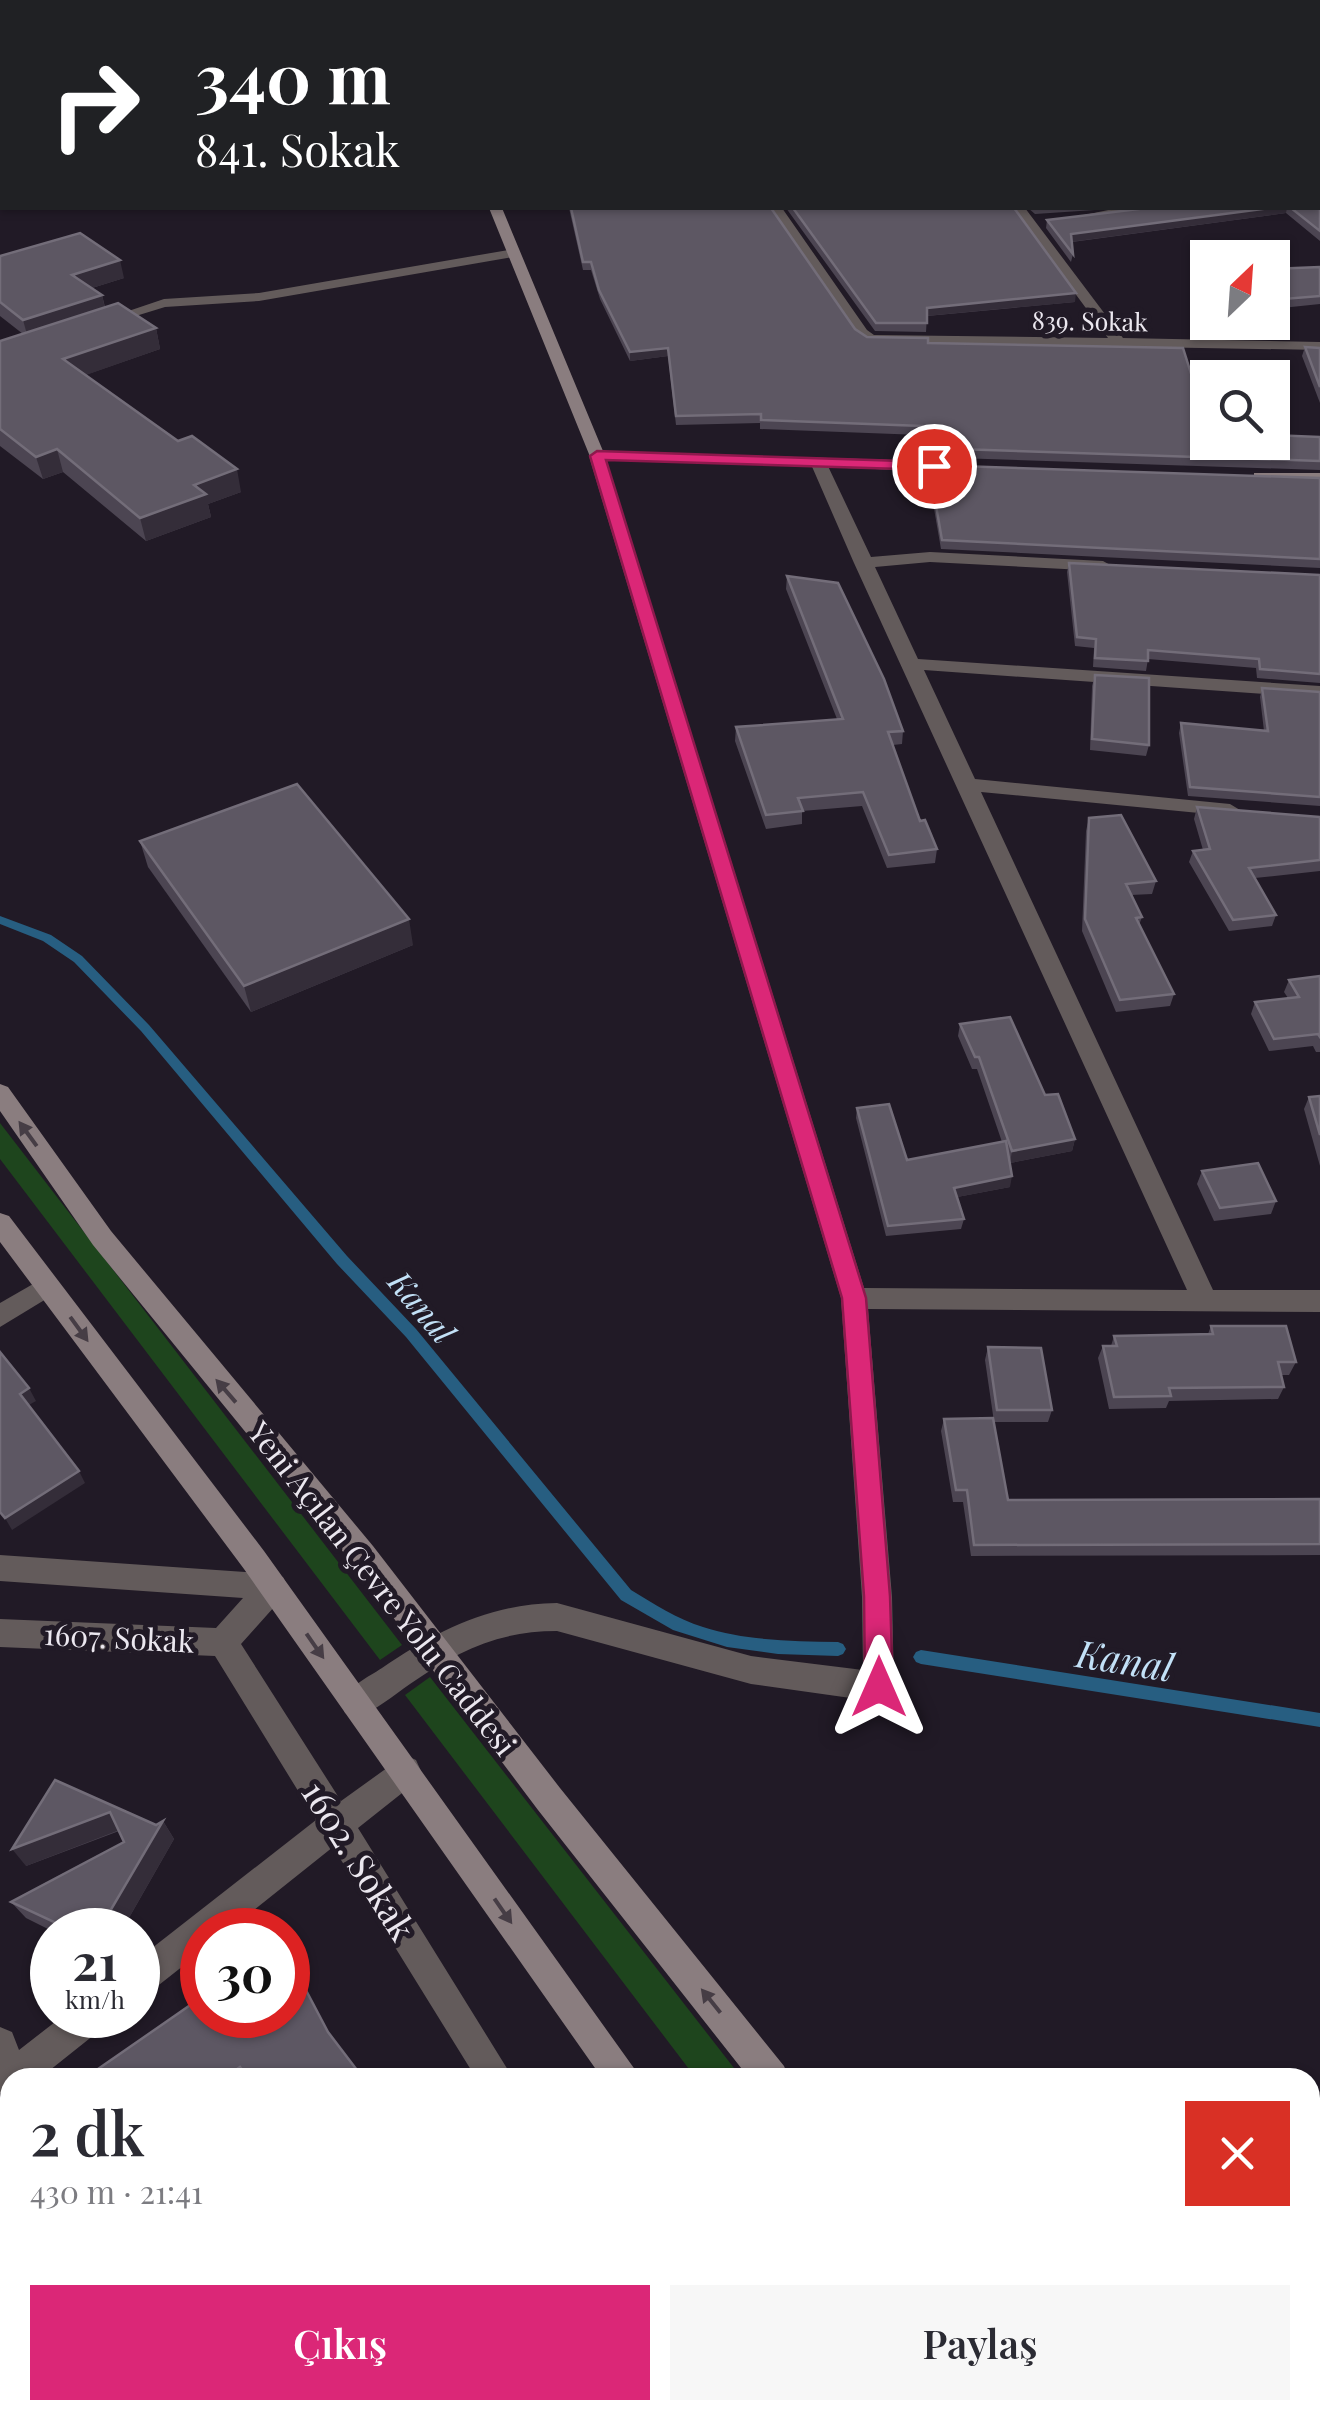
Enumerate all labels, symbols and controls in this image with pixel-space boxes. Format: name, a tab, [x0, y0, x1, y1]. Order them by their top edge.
text: 340 m	[195, 28, 391, 122]
icon: right	[30, 40, 160, 170]
text: 841. Sokak	[195, 118, 400, 178]
north arrow	[1190, 240, 1290, 340]
map controls	[1190, 240, 1290, 460]
street label: 839. Sokak	[1032, 302, 1148, 338]
button: search	[1190, 360, 1290, 460]
pin	[892, 424, 977, 509]
icon: arrive	[907, 439, 962, 494]
one-way arrow	[18, 1120, 38, 1147]
water label: Kanal	[379, 1259, 467, 1352]
one-way arrow	[68, 1316, 88, 1342]
one-way arrow	[216, 1378, 238, 1403]
street label: Yeni Açılan Çevre Yolu Caddesi	[239, 1412, 526, 1763]
street label: 1607. Sokak	[43, 1613, 196, 1661]
water label: Kanal	[1071, 1626, 1178, 1692]
one-way arrow	[305, 1633, 324, 1659]
position arrow	[827, 1635, 931, 1739]
street label: 1602. Sokak	[292, 1771, 428, 1949]
one-way arrow	[493, 1897, 512, 1924]
speed limit sign: 30	[180, 1908, 310, 2038]
text: 21	[72, 1927, 118, 1994]
text: km/h	[65, 1982, 125, 2015]
one-way arrow	[701, 1989, 722, 2014]
text: 2 dk	[30, 2091, 144, 2171]
button: close	[1185, 2101, 1290, 2206]
text: 430 m · 21:41	[30, 2169, 203, 2212]
button: Çıkış	[30, 2285, 650, 2400]
button: Paylaş	[670, 2285, 1290, 2400]

